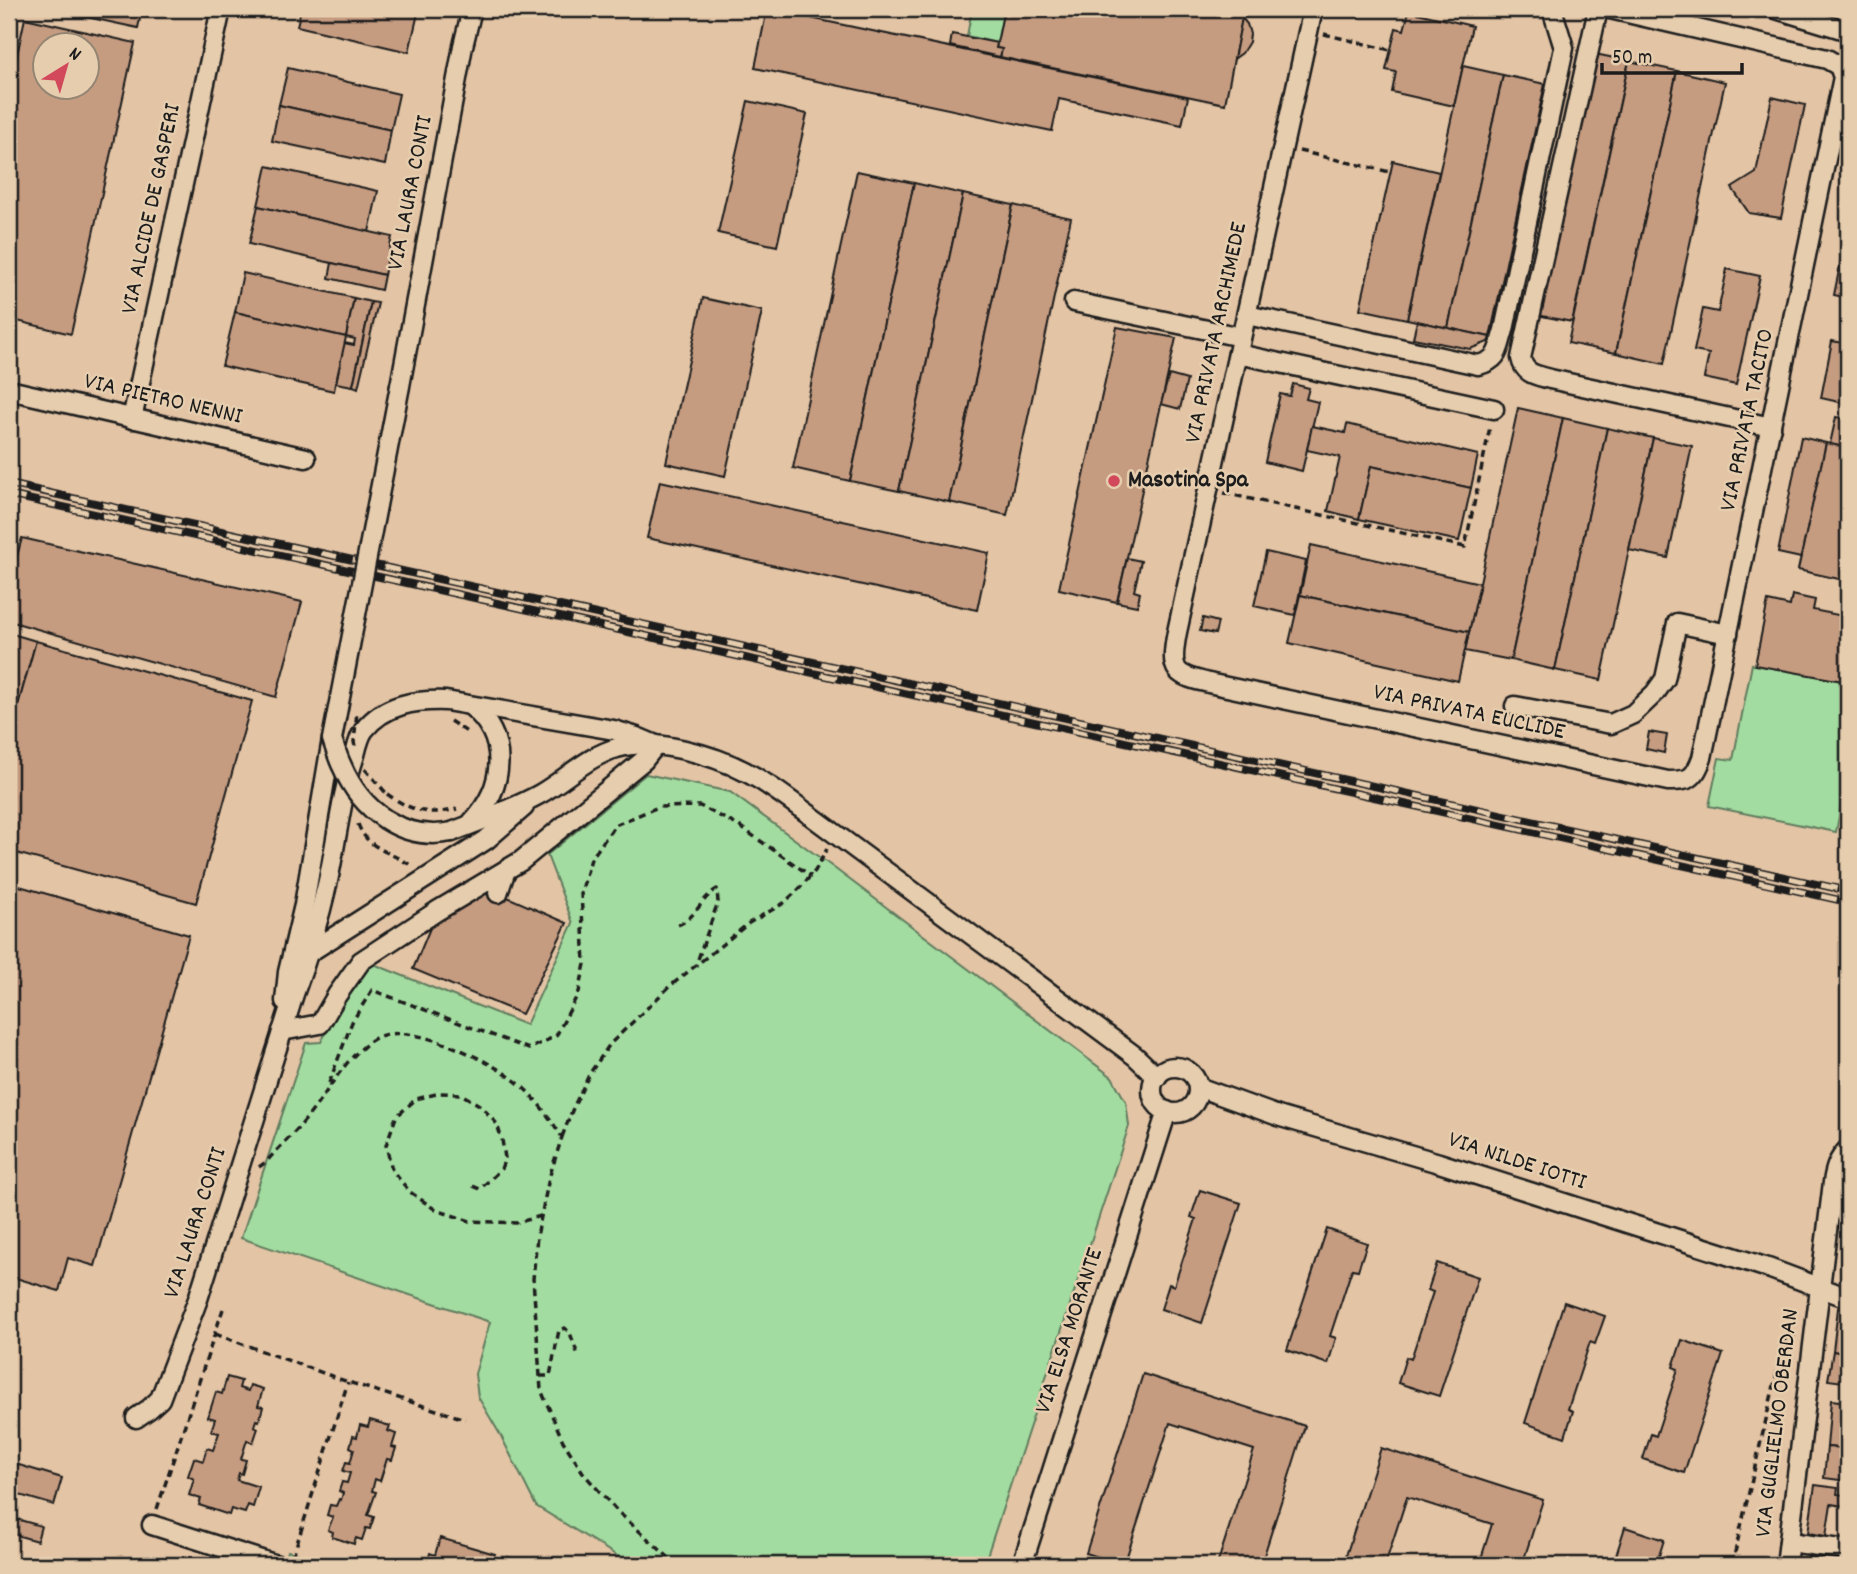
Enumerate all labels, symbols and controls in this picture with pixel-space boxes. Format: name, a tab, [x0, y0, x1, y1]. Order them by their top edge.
north arrow	[32, 32, 102, 102]
scale bar	[1602, 32, 1742, 76]
text: N	[62, 42, 86, 69]
text: 50 m	[1612, 44, 1652, 74]
street label: VIA ALCIDE DE GASPERI	[113, 100, 191, 317]
street label: VIA LAURA CONTI	[379, 112, 443, 273]
street label: VIA PRIVATA ARCHIMEDE	[1177, 219, 1257, 447]
street label: VIA PRIVATA TACITO	[1712, 326, 1784, 514]
street label: VIA PIETRO NENNI	[81, 365, 246, 435]
place label: Masotina Spa	[1128, 464, 1249, 498]
marker: Masotina Spa	[1106, 473, 1122, 489]
street label: VIA PRIVATA EUCLIDE	[1370, 676, 1568, 750]
street label: VIA NILDE IOTTI	[1444, 1124, 1591, 1200]
street label: VIA LAURA CONTI	[156, 1143, 237, 1303]
street label: VIA ELSA MORANTE	[1027, 1244, 1113, 1418]
street label: VIA GUGLIELMO OBERDAN	[1747, 1307, 1809, 1539]

